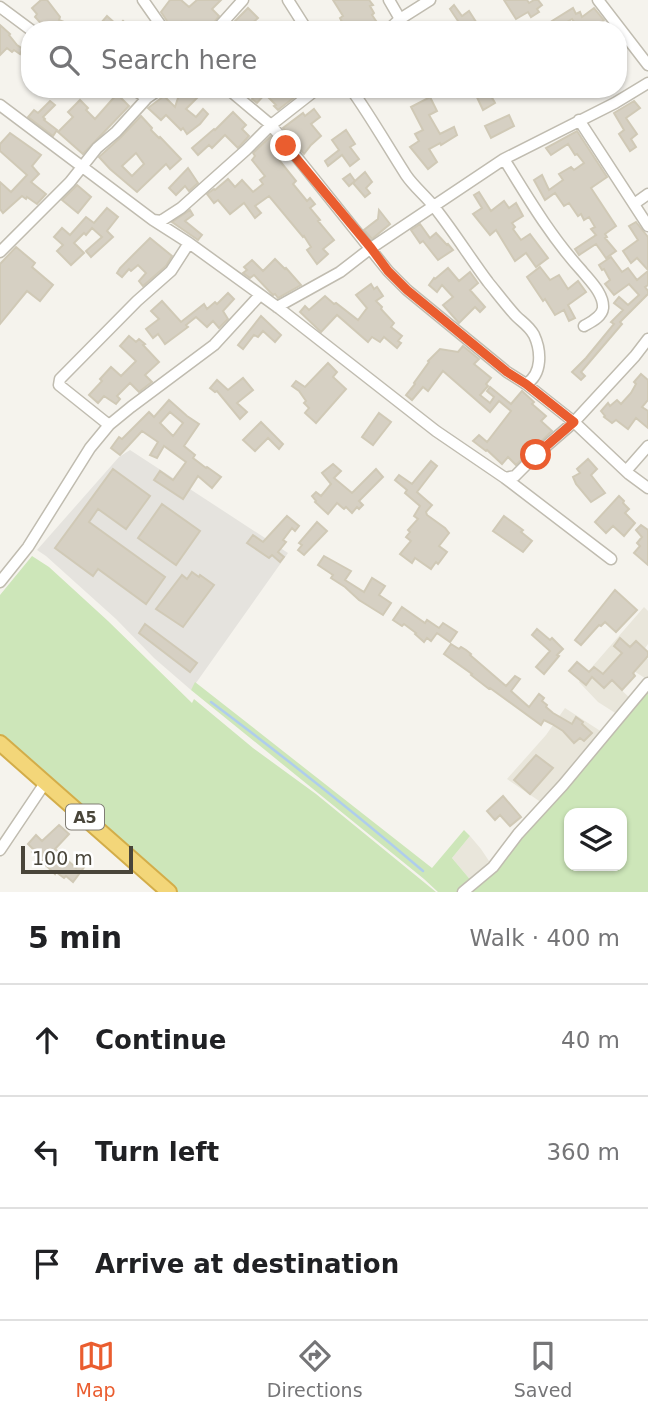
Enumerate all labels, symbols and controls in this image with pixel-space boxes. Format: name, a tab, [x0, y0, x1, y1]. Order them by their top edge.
search box	[21, 21, 627, 98]
icon: search	[45, 41, 83, 79]
text: Search here	[101, 45, 257, 75]
route end	[270, 130, 301, 161]
route start	[520, 439, 551, 470]
road number: A5	[66, 804, 104, 830]
map controls	[564, 808, 627, 871]
button: layers	[564, 808, 627, 871]
scale bar	[21, 843, 133, 875]
text: 100 m	[32, 847, 93, 869]
text: 5 min	[28, 920, 122, 955]
text: Walk · 400 m	[469, 925, 620, 951]
icon: ahead	[28, 1021, 66, 1059]
text: Continue	[95, 1025, 226, 1055]
text: 40 m	[561, 1027, 620, 1053]
icon: left	[28, 1133, 66, 1171]
text: Turn left	[95, 1137, 219, 1167]
text: 360 m	[546, 1139, 620, 1165]
icon: arrive	[28, 1245, 66, 1283]
text: Arrive at destination	[95, 1249, 399, 1279]
tab: Map	[76, 1337, 116, 1401]
tab: Directions	[267, 1337, 363, 1401]
tab: Saved	[514, 1337, 572, 1401]

